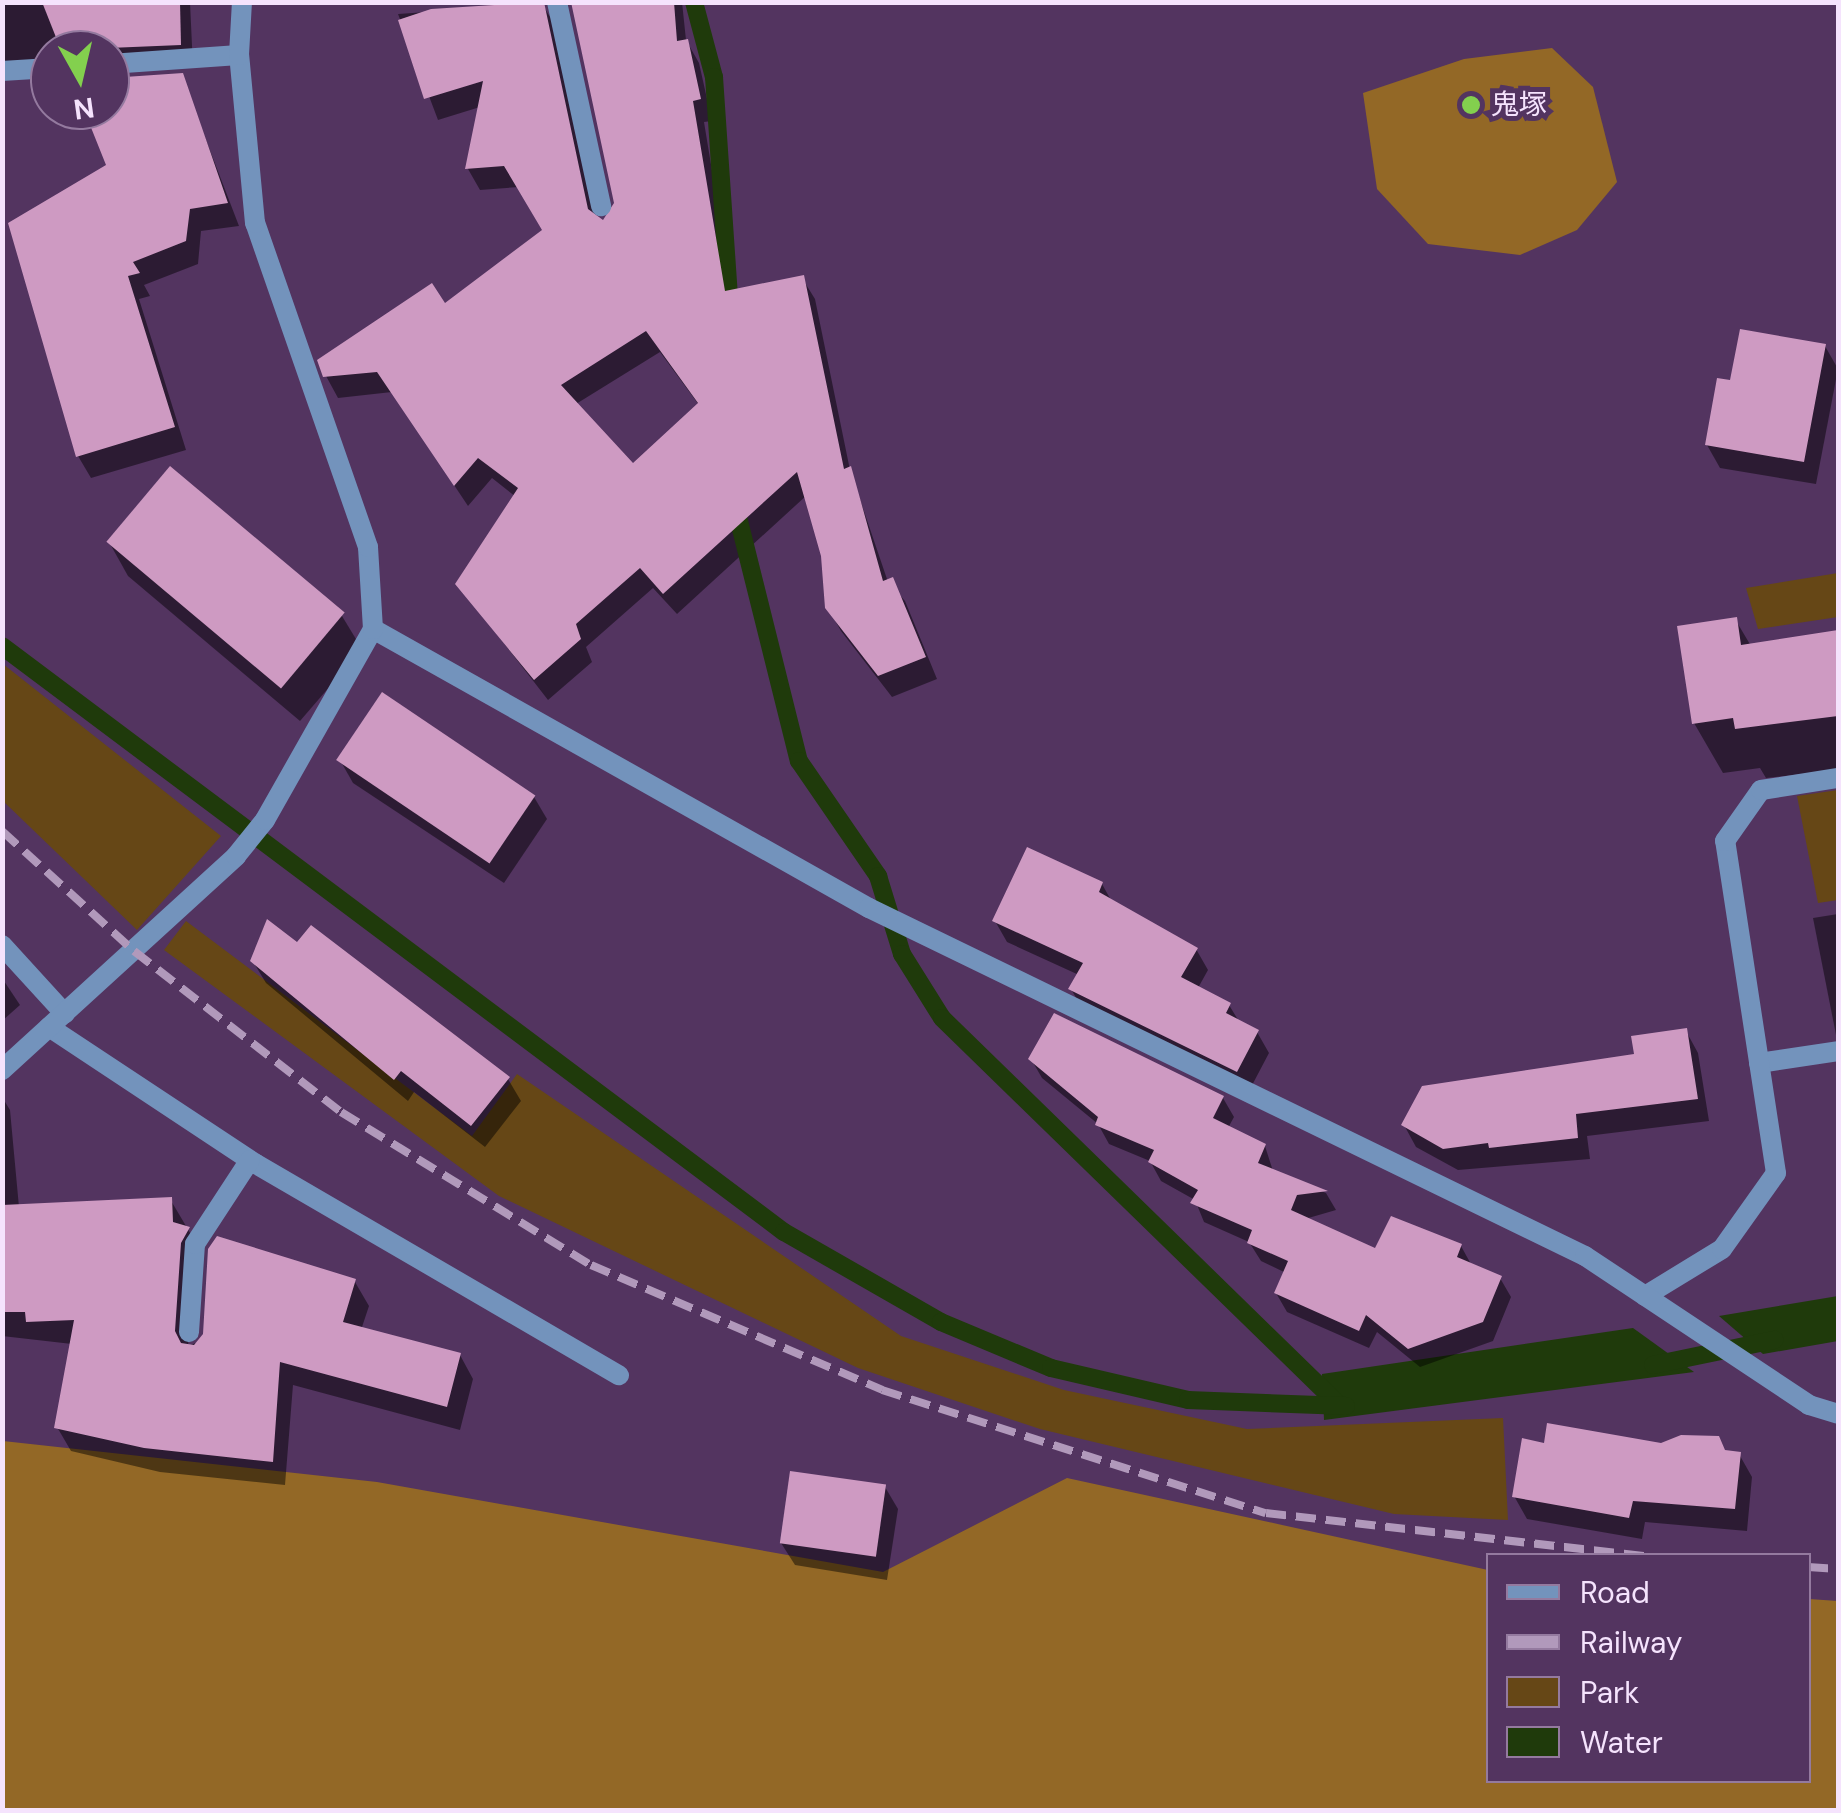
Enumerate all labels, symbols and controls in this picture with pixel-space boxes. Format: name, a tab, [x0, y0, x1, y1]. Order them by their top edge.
north arrow	[30, 30, 130, 130]
text: N	[71, 88, 97, 128]
place label: 鬼塚	[1491, 88, 1547, 122]
marker: 鬼塚	[1460, 94, 1482, 116]
legend	[1486, 1553, 1811, 1783]
text: Road	[1580, 1573, 1650, 1612]
text: Railway	[1580, 1623, 1683, 1662]
text: Park	[1580, 1673, 1639, 1712]
text: Water	[1580, 1723, 1663, 1762]

